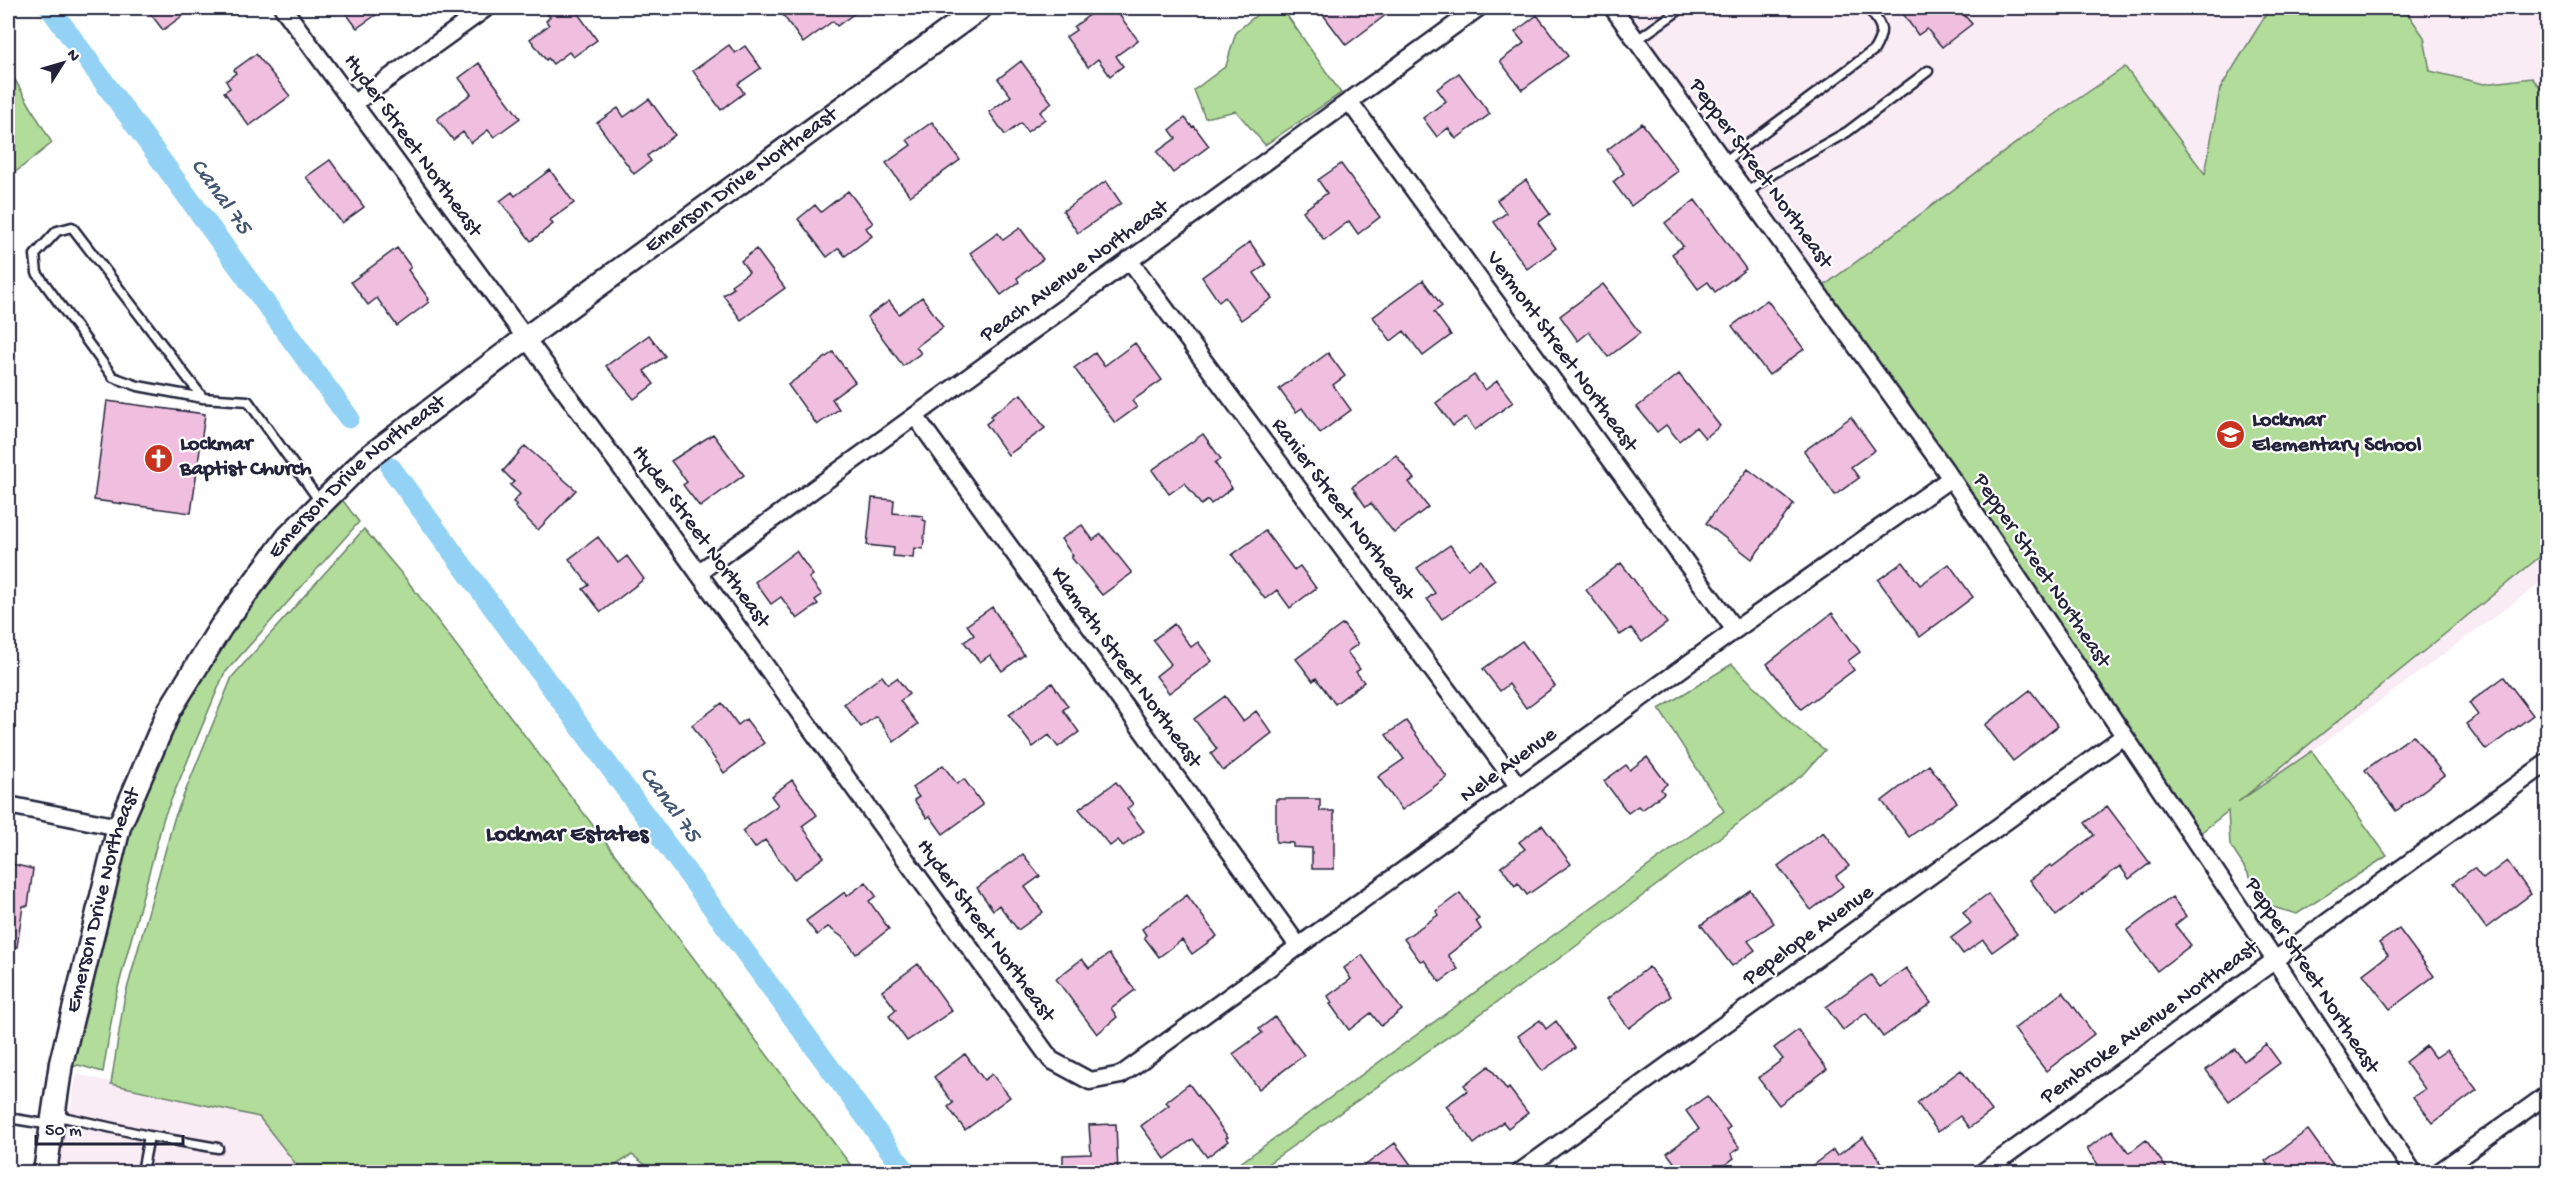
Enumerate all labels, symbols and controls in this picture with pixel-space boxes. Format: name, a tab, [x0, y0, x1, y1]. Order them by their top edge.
north arrow	[33, 33, 93, 93]
text: N	[61, 46, 83, 66]
street label: Hyder Street Northeast	[337, 50, 488, 244]
street label: Pepper Street Northeast	[1682, 73, 1839, 276]
street label: Emerson Drive Northeast	[640, 101, 845, 260]
water label: Canal 75	[183, 153, 259, 243]
street label: Peach Avenue Northeast	[975, 194, 1176, 350]
street label: Vermont Street Northeast	[1479, 246, 1644, 459]
street label: Emerson Drive Northeast	[263, 389, 453, 564]
place label: Lockmar Elementary School	[2252, 408, 2422, 459]
street label: Ranier Street Northeast	[1265, 413, 1420, 608]
school or university icon: Lockmar Elementary School	[2215, 418, 2247, 450]
place label: Lockmar Baptist Church	[179, 432, 312, 483]
street label: Hyder Street Northeast	[625, 441, 776, 635]
church icon: Lockmar Baptist Church	[143, 442, 175, 474]
street label: Pepper Street Northeast	[1966, 468, 2117, 675]
street label: Klamath Street Northeast	[1043, 563, 1208, 775]
street label: Nele Avenue	[1456, 722, 1563, 810]
water label: Canal 75	[632, 761, 708, 851]
street label: Emerson Drive Northeast	[61, 783, 148, 1016]
district label: Lockmar Estates	[486, 821, 649, 850]
street label: Hyder Street Northeast	[910, 835, 1061, 1029]
street label: Pepper Street Northeast	[2237, 872, 2385, 1081]
street label: Pepelope Avenue	[1738, 879, 1880, 993]
street label: Pembroke Avenue Northeast	[2035, 934, 2266, 1111]
scale bar	[36, 1108, 183, 1146]
text: 50 m	[45, 1121, 82, 1142]

